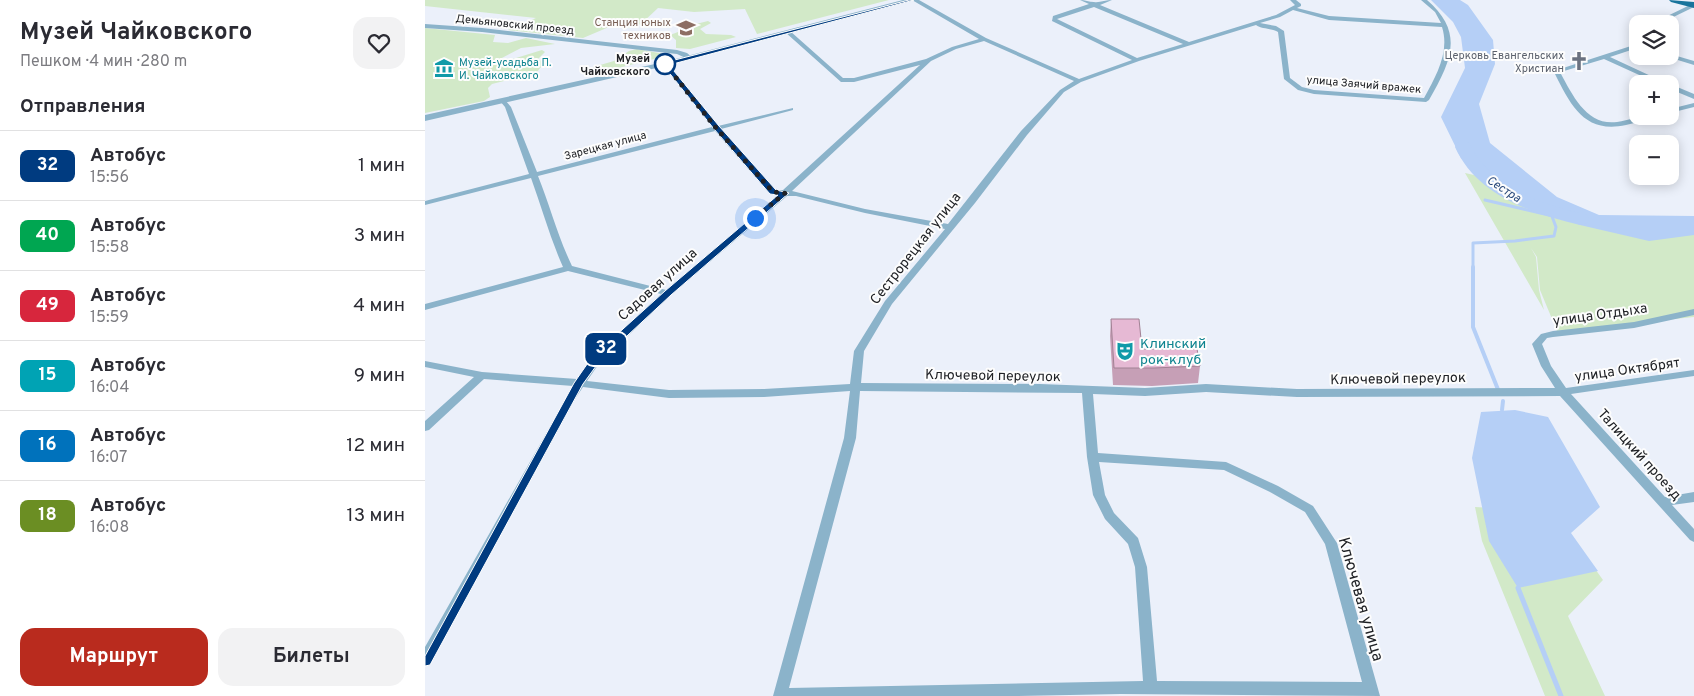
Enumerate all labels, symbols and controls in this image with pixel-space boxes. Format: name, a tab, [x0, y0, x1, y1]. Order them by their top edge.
street label: Демьяновский проезд	[455, 12, 575, 38]
map controls	[1629, 15, 1679, 185]
button: layers	[1629, 15, 1679, 65]
place label: Станция юных техников	[594, 16, 671, 43]
button: heart	[353, 17, 405, 69]
school or university icon: Станция юных техников	[675, 17, 697, 39]
text: Музей Чайковского	[20, 18, 252, 48]
place label: Церковь Евангельских Христиан	[1444, 49, 1564, 76]
church icon: Церковь Евангельских Христиан	[1568, 50, 1590, 72]
text: Пешком · 4 мин · 280 m	[20, 52, 187, 72]
place label: Музей Чайковского	[580, 52, 650, 79]
marker: Музей Чайковского	[654, 53, 676, 75]
place label: Музей-усадьба П. И. Чайковского	[459, 56, 551, 83]
museum icon: Музей-усадьба П. И. Чайковского	[433, 57, 455, 79]
street label: улица Заячий вражек	[1306, 73, 1422, 97]
button: +	[1629, 75, 1679, 125]
text: Отправления	[20, 95, 146, 119]
street label: Зарецкая улица	[563, 128, 648, 164]
button: −	[1629, 135, 1679, 185]
text: Автобус	[90, 144, 166, 168]
text: 32	[37, 154, 58, 177]
text: 1 мин	[358, 154, 405, 178]
text: 15:56	[90, 168, 129, 188]
water label: Сестра	[1483, 173, 1524, 207]
street label: Сестрорецкая улица	[867, 190, 965, 308]
your location	[743, 206, 768, 231]
text: Автобус	[90, 214, 166, 238]
text: 40	[36, 224, 59, 247]
text: 3 мин	[354, 224, 405, 248]
text: 15:58	[90, 238, 129, 258]
street label: Садовая улица	[615, 245, 701, 325]
text: Автобус	[90, 284, 166, 308]
text: 49	[36, 294, 59, 317]
text: 4 мин	[353, 294, 405, 318]
street label: улица Отдыха	[1552, 300, 1649, 331]
text: 15:59	[90, 308, 129, 328]
line badge: 32	[583, 333, 629, 365]
place label: Клинский рок-клуб	[1140, 336, 1206, 369]
text: 32	[595, 337, 617, 360]
theatre icon: Клинский рок-клуб	[1114, 340, 1136, 362]
text: Автобус	[90, 354, 166, 378]
street label: улица Октябрят	[1574, 355, 1681, 386]
text: 15	[38, 364, 57, 387]
text: 9 мин	[354, 364, 405, 388]
street label: Ключевой переулок	[925, 367, 1061, 386]
street label: Ключевой переулок	[1330, 370, 1466, 389]
text: 16:04	[90, 378, 129, 398]
street label: Талицкий проезд	[1593, 406, 1684, 504]
text: Автобус	[90, 424, 166, 448]
text: 16	[38, 434, 57, 457]
text: 12 мин	[346, 434, 405, 458]
text: 16:07	[90, 448, 127, 468]
text: Автобус	[90, 494, 166, 518]
text: 18	[38, 504, 57, 527]
text: 13 мин	[347, 504, 405, 528]
text: 16:08	[90, 518, 129, 538]
street label: Ключевая улица	[1333, 535, 1387, 664]
button: Маршрут	[20, 628, 208, 686]
button: Билеты	[218, 628, 405, 686]

